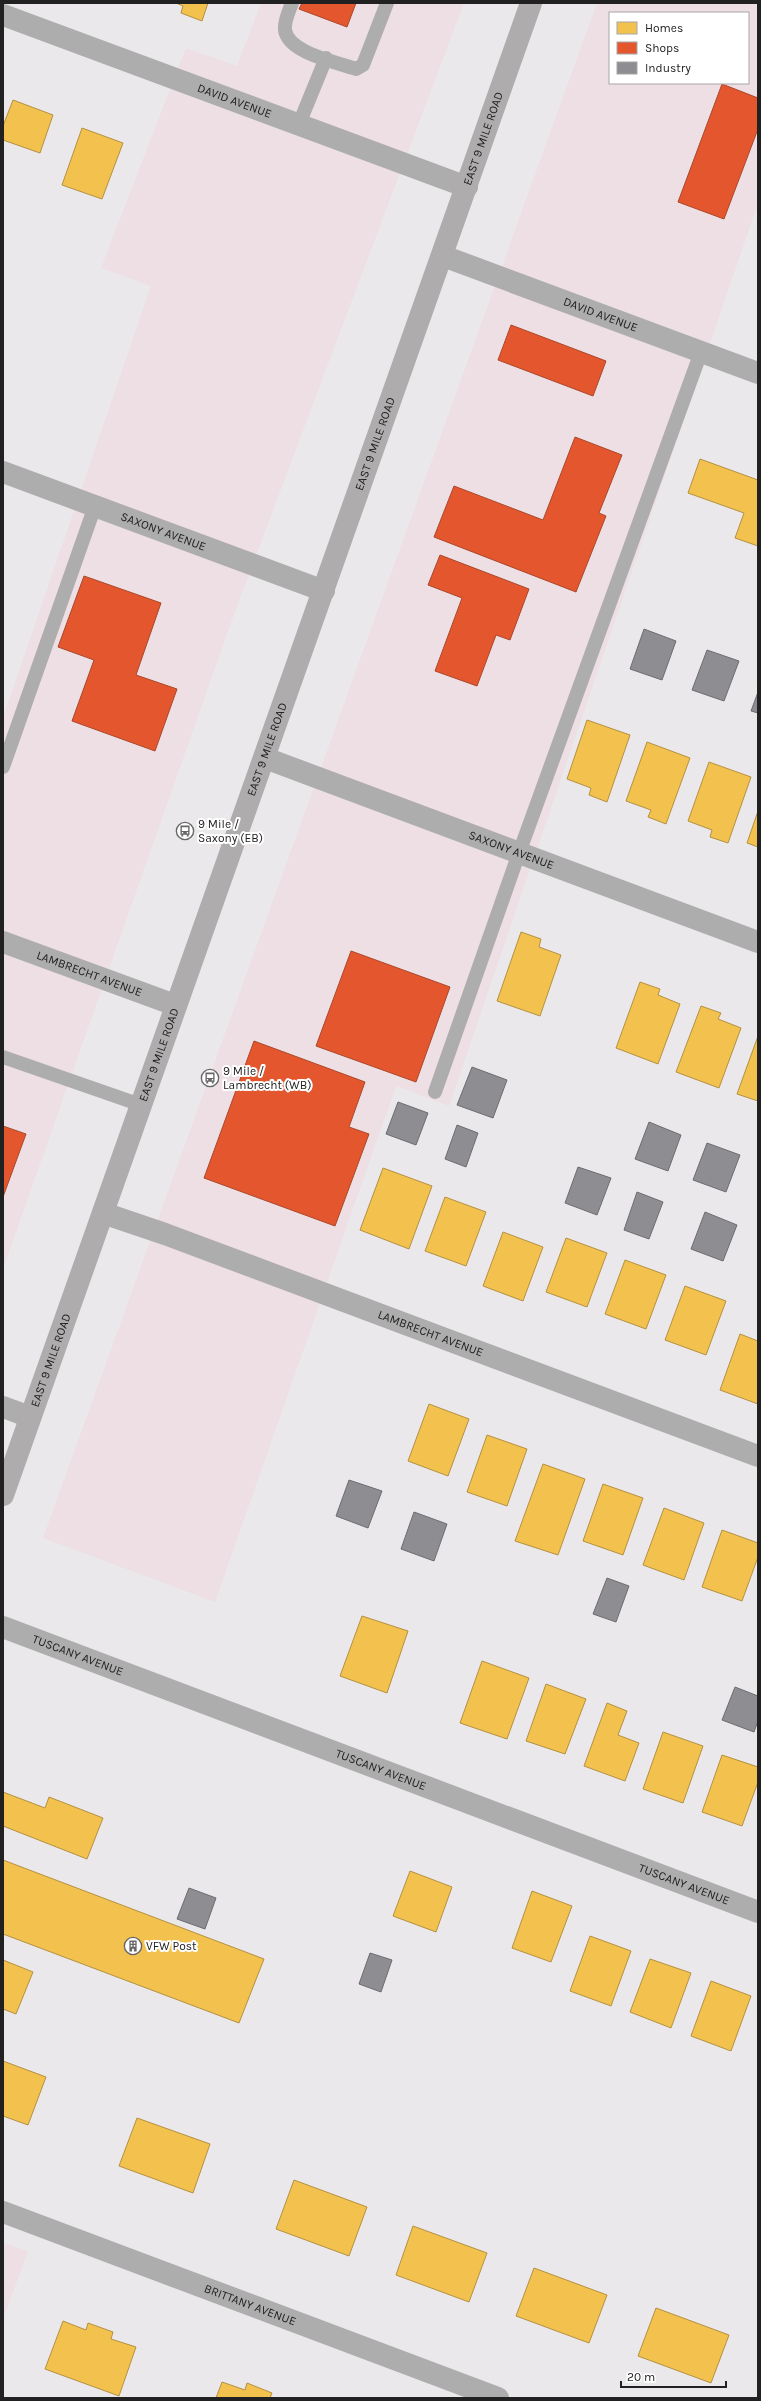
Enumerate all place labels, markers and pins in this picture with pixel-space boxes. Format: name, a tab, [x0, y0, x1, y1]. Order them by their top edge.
place label: 9 Mile / Saxony (EB)	[198, 817, 263, 845]
bus stop icon: 9 Mile / Saxony (EB)	[175, 821, 195, 841]
place label: 9 Mile / Lambrecht (WB)	[223, 1064, 312, 1092]
bus stop icon: 9 Mile / Lambrecht (WB)	[200, 1068, 220, 1088]
building icon: VFW Post	[123, 1936, 143, 1956]
place label: VFW Post	[146, 1939, 197, 1953]

